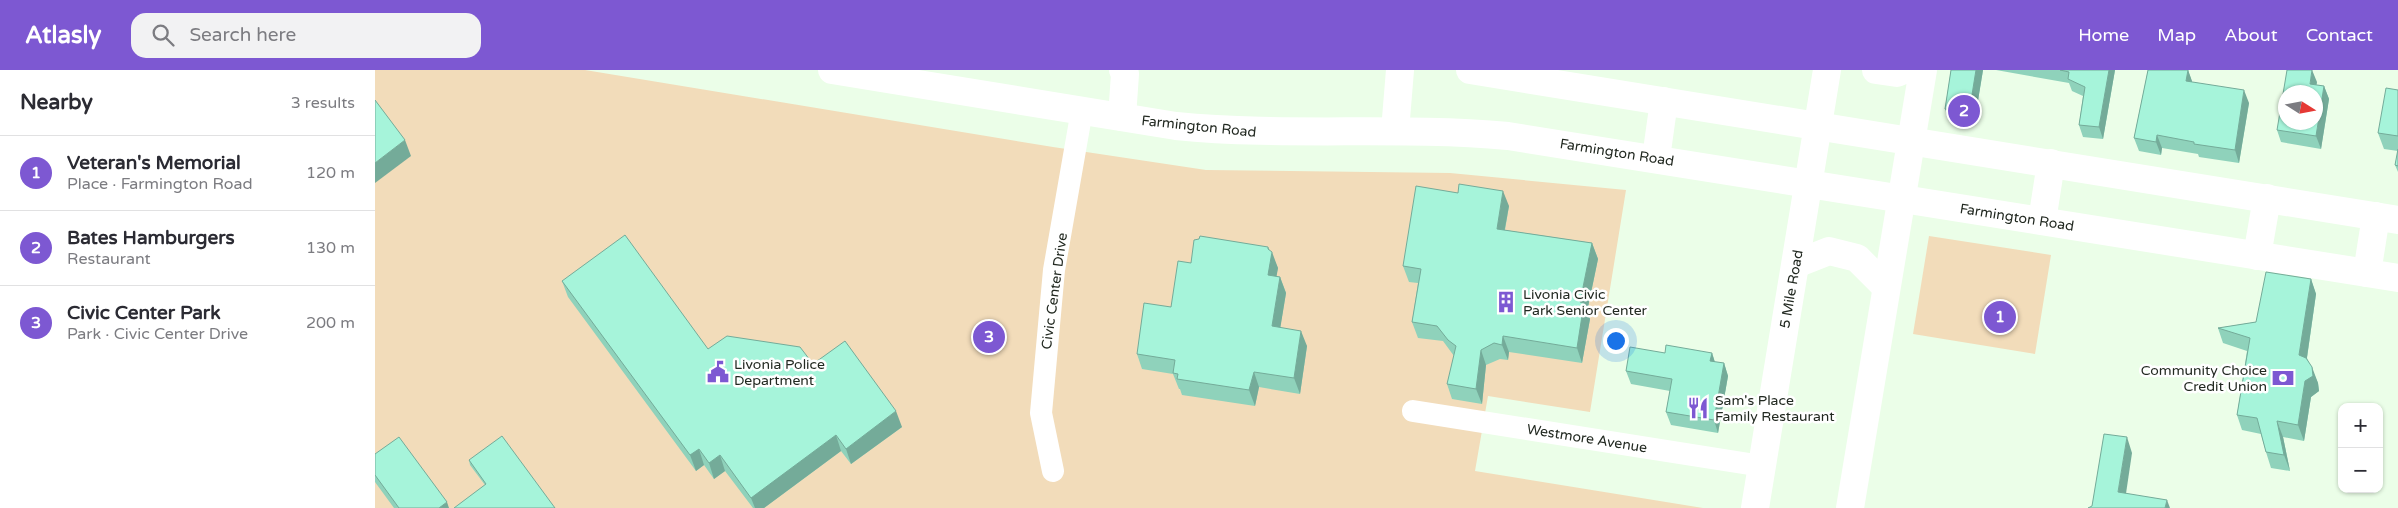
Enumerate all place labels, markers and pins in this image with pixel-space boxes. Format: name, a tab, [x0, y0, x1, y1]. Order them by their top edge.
pin: 2	[1948, 92, 1980, 130]
place label: Livonia Civic Park Senior Center	[1523, 286, 1648, 319]
building icon: Livonia Civic Park Senior Center	[1493, 289, 1519, 315]
pin: 1	[1984, 298, 2016, 336]
pin: 3	[973, 318, 1005, 356]
place label: Livonia Police Department	[734, 356, 825, 389]
public building icon: Livonia Police Department	[705, 359, 731, 385]
place label: Community Choice Credit Union	[2141, 362, 2267, 395]
bank icon: Community Choice Credit Union	[2270, 365, 2296, 391]
place label: Sam's Place Family Restaurant	[1715, 392, 1835, 425]
restaurant icon: Sam's Place Family Restaurant	[1685, 395, 1711, 421]

